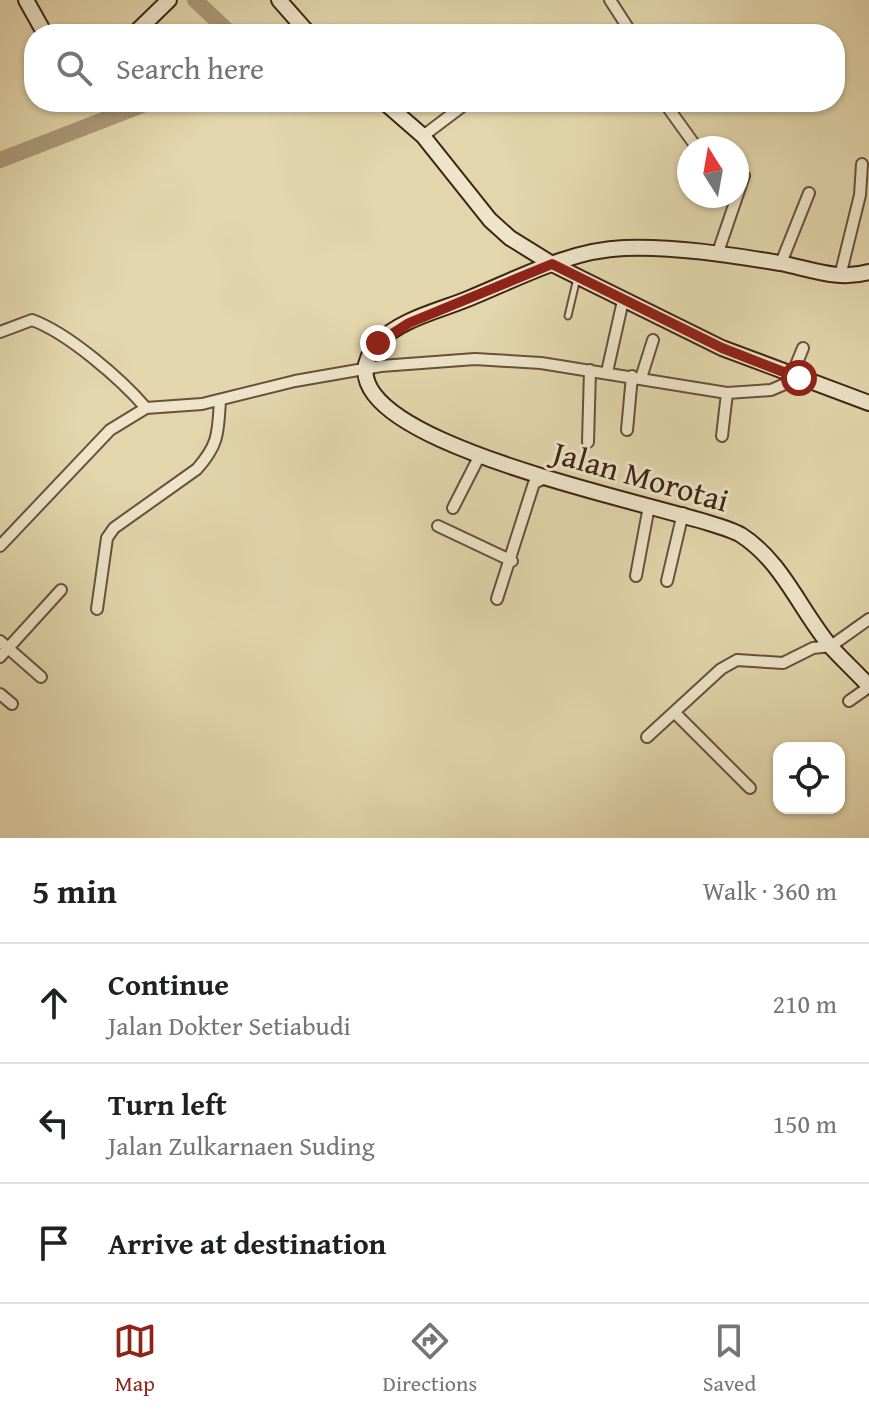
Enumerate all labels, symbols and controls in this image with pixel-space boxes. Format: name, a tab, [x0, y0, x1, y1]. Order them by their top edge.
search box	[24, 24, 845, 112]
icon: search	[52, 46, 96, 90]
text: Search here	[116, 46, 264, 90]
north arrow	[677, 136, 749, 208]
route end	[360, 325, 396, 361]
route start	[781, 360, 817, 396]
street label: Jalan Morotai	[544, 427, 735, 524]
map controls	[773, 742, 845, 814]
button: locate	[773, 742, 845, 814]
text: 5 min	[32, 866, 117, 915]
text: Walk · 360 m	[703, 871, 837, 910]
text: Continue	[108, 962, 229, 1006]
icon: ahead	[32, 981, 76, 1025]
text: 210 m	[772, 984, 837, 1023]
text: Jalan Dokter Setiabudi	[108, 1006, 351, 1045]
text: Turn left	[108, 1082, 227, 1126]
icon: left	[32, 1101, 76, 1145]
text: 150 m	[772, 1104, 837, 1143]
text: Jalan Zulkarnaen Suding	[108, 1126, 375, 1165]
icon: arrive	[32, 1221, 76, 1265]
text: Arrive at destination	[108, 1221, 386, 1265]
tab: Map	[113, 1319, 157, 1399]
tab: Directions	[383, 1319, 477, 1399]
tab: Saved	[703, 1319, 756, 1399]

